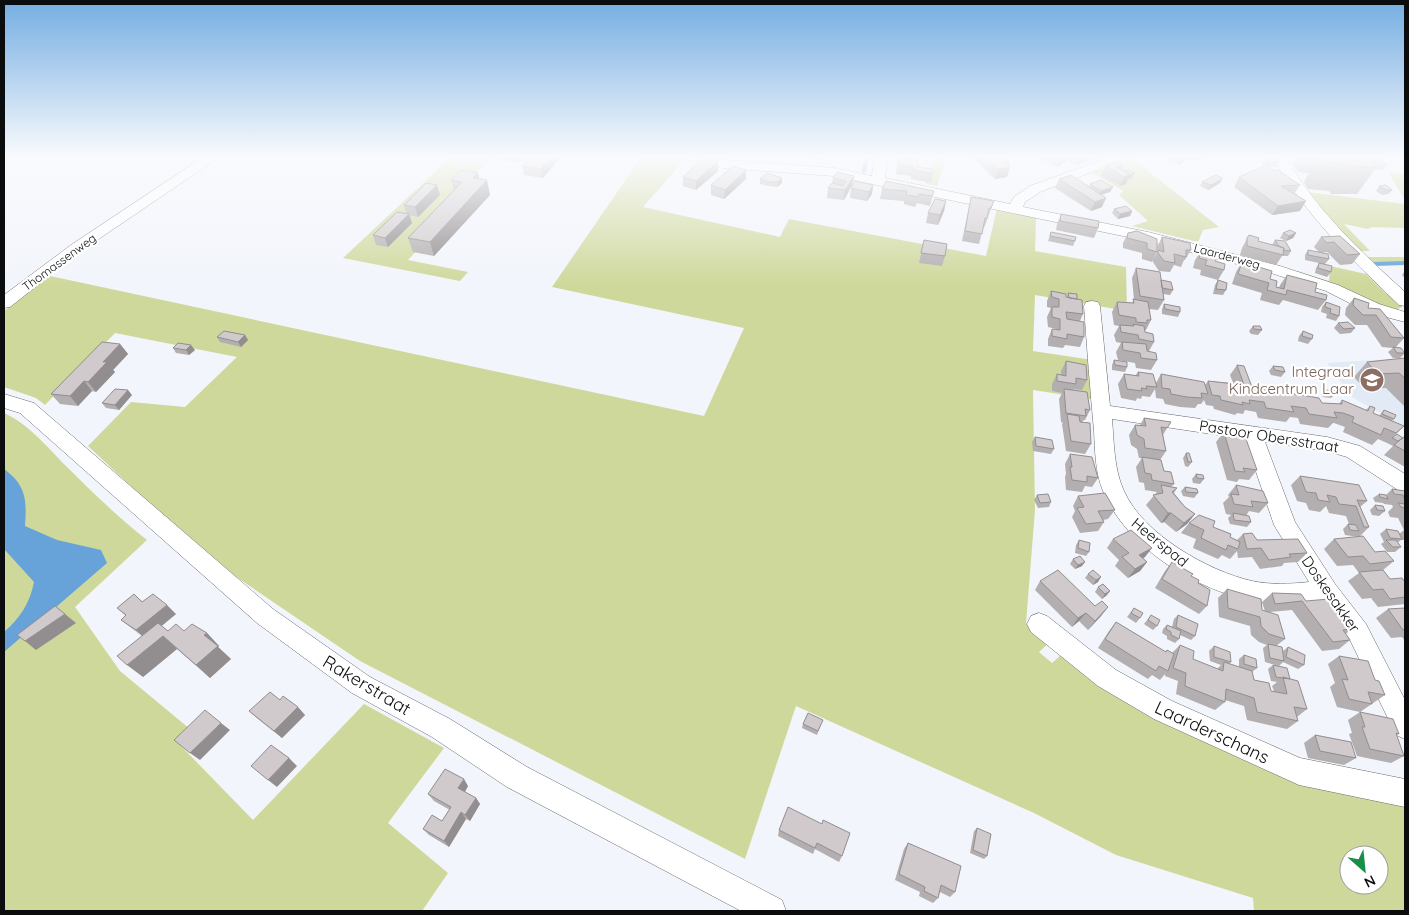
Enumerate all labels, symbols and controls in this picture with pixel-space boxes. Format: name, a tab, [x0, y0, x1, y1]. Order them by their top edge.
street label: Thomassenweg	[19, 230, 99, 294]
street label: Laarderweg	[1192, 240, 1262, 272]
place label: Integraal Kindcentrum Laar	[1229, 362, 1354, 398]
school or university icon: Integraal Kindcentrum Laar	[1359, 367, 1385, 393]
street label: Pastoor Obersstraat	[1198, 416, 1340, 456]
street label: Heerspad	[1128, 513, 1192, 571]
street label: Doskesakker	[1298, 552, 1365, 636]
street label: Rakerstraat	[319, 650, 415, 720]
street label: Laarderschans	[1151, 695, 1273, 769]
north arrow	[1339, 845, 1389, 895]
text: N	[1361, 871, 1379, 892]

